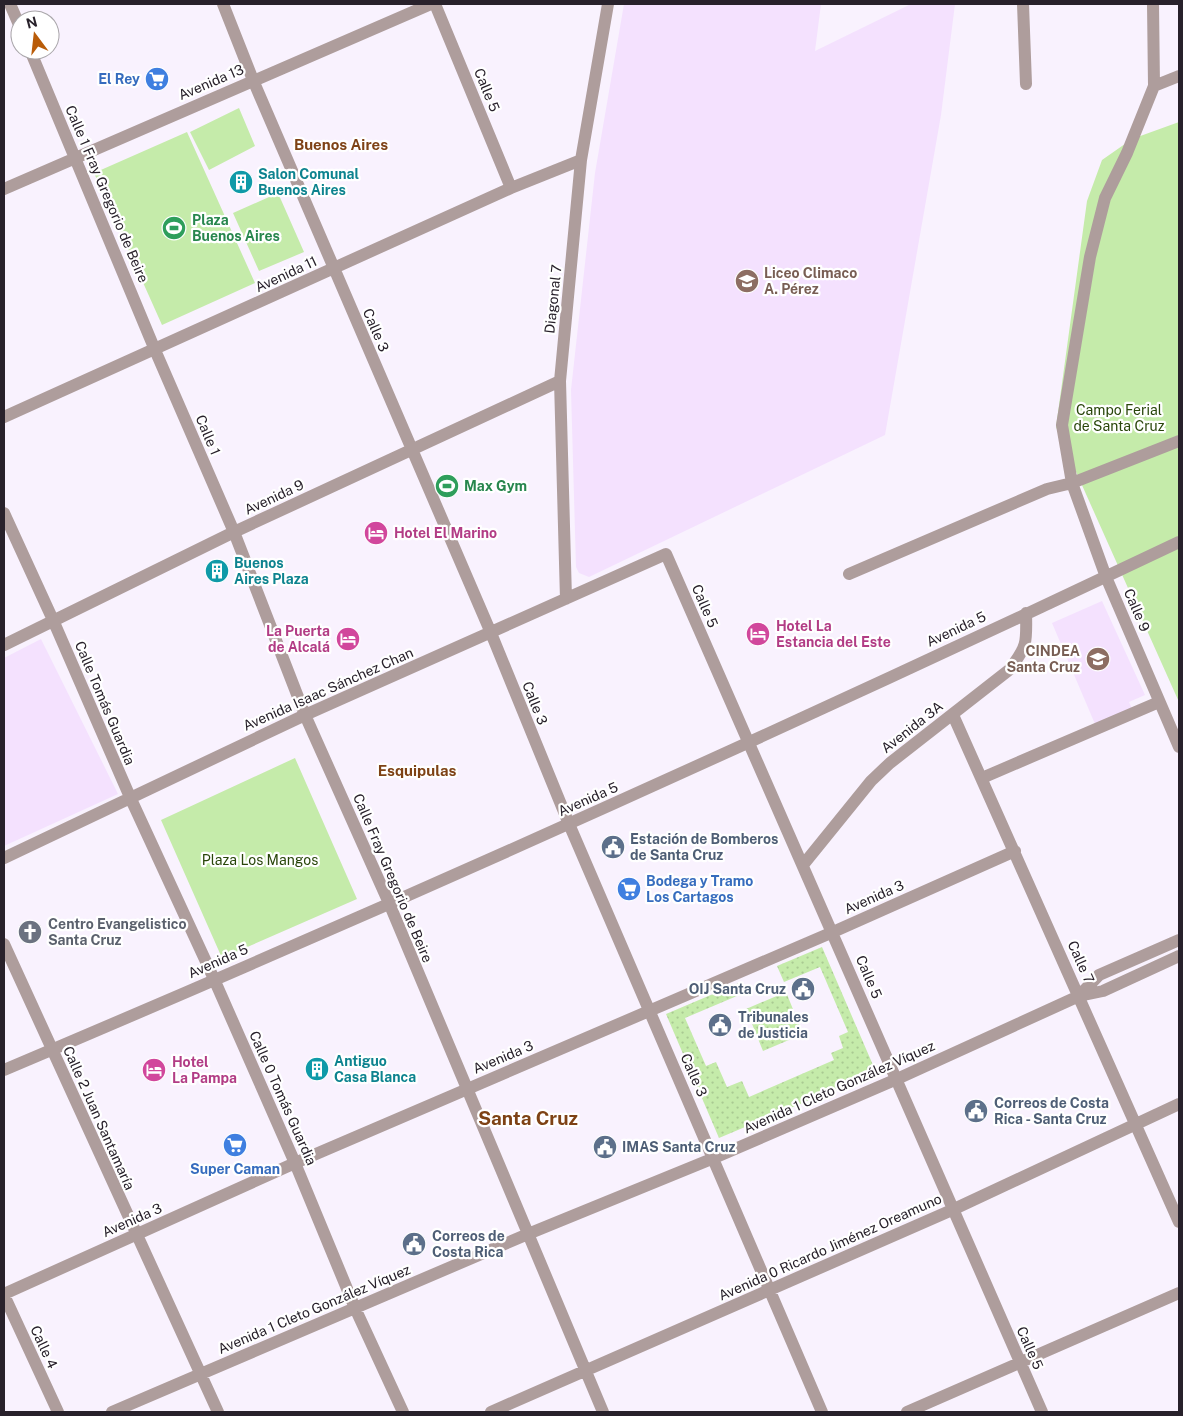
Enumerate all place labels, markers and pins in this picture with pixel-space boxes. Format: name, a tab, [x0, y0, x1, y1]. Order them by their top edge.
supermarket icon: El Rey	[144, 66, 170, 92]
place label: El Rey	[98, 71, 140, 87]
place label: Salon Comunal Buenos Aires	[258, 166, 359, 198]
building icon: Salon Comunal Buenos Aires	[228, 169, 254, 195]
place label: Plaza Buenos Aires	[192, 212, 280, 244]
sports icon: Plaza Buenos Aires	[161, 215, 187, 241]
place label: Liceo Climaco A. Pérez	[764, 265, 857, 297]
school or university icon: Liceo Climaco A. Pérez	[734, 268, 760, 294]
sports icon: Max Gym	[434, 473, 460, 499]
place label: Max Gym	[464, 478, 527, 494]
hotel icon: Hotel El Marino	[363, 520, 389, 546]
place label: Hotel El Marino	[394, 525, 497, 541]
place label: Buenos Aires Plaza	[234, 555, 309, 587]
building icon: Buenos Aires Plaza	[204, 558, 230, 584]
place label: Hotel La Estancia del Este	[776, 618, 891, 650]
hotel icon: Hotel La Estancia del Este	[745, 621, 771, 647]
place label: La Puerta de Alcalá	[266, 623, 330, 655]
hotel icon: La Puerta de Alcalá	[335, 626, 361, 652]
place label: CINDEA Santa Cruz	[1006, 643, 1080, 675]
school or university icon: CINDEA Santa Cruz	[1085, 646, 1111, 672]
place label: Estación de Bomberos de Santa Cruz	[630, 831, 778, 863]
public building icon: Estación de Bomberos de Santa Cruz	[600, 834, 626, 860]
place label: Bodega y Tramo Los Cartagos	[646, 873, 753, 905]
supermarket icon: Bodega y Tramo Los Cartagos	[616, 876, 642, 902]
place label: Centro Evangelistico Santa Cruz	[48, 916, 186, 948]
church icon: Centro Evangelistico Santa Cruz	[17, 919, 43, 945]
public building icon: OIJ Santa Cruz	[790, 976, 816, 1002]
place label: OIJ Santa Cruz	[689, 981, 786, 997]
place label: Tribunales de Justicia	[738, 1009, 809, 1041]
public building icon: Tribunales de Justicia	[707, 1012, 733, 1038]
place label: Antiguo Casa Blanca	[334, 1053, 416, 1085]
place label: Hotel La Pampa	[172, 1054, 237, 1086]
building icon: Antiguo Casa Blanca	[304, 1056, 330, 1082]
hotel icon: Hotel La Pampa	[141, 1057, 167, 1083]
place label: Correos de Costa Rica - Santa Cruz	[994, 1095, 1109, 1127]
public building icon: Correos de Costa Rica - Santa Cruz	[963, 1098, 989, 1124]
supermarket icon: Super Caman	[222, 1132, 248, 1158]
public building icon: IMAS Santa Cruz	[592, 1134, 618, 1160]
place label: IMAS Santa Cruz	[622, 1139, 736, 1155]
place label: Super Caman	[190, 1161, 280, 1177]
place label: Correos de Costa Rica	[432, 1228, 505, 1260]
public building icon: Correos de Costa Rica	[401, 1231, 427, 1257]

